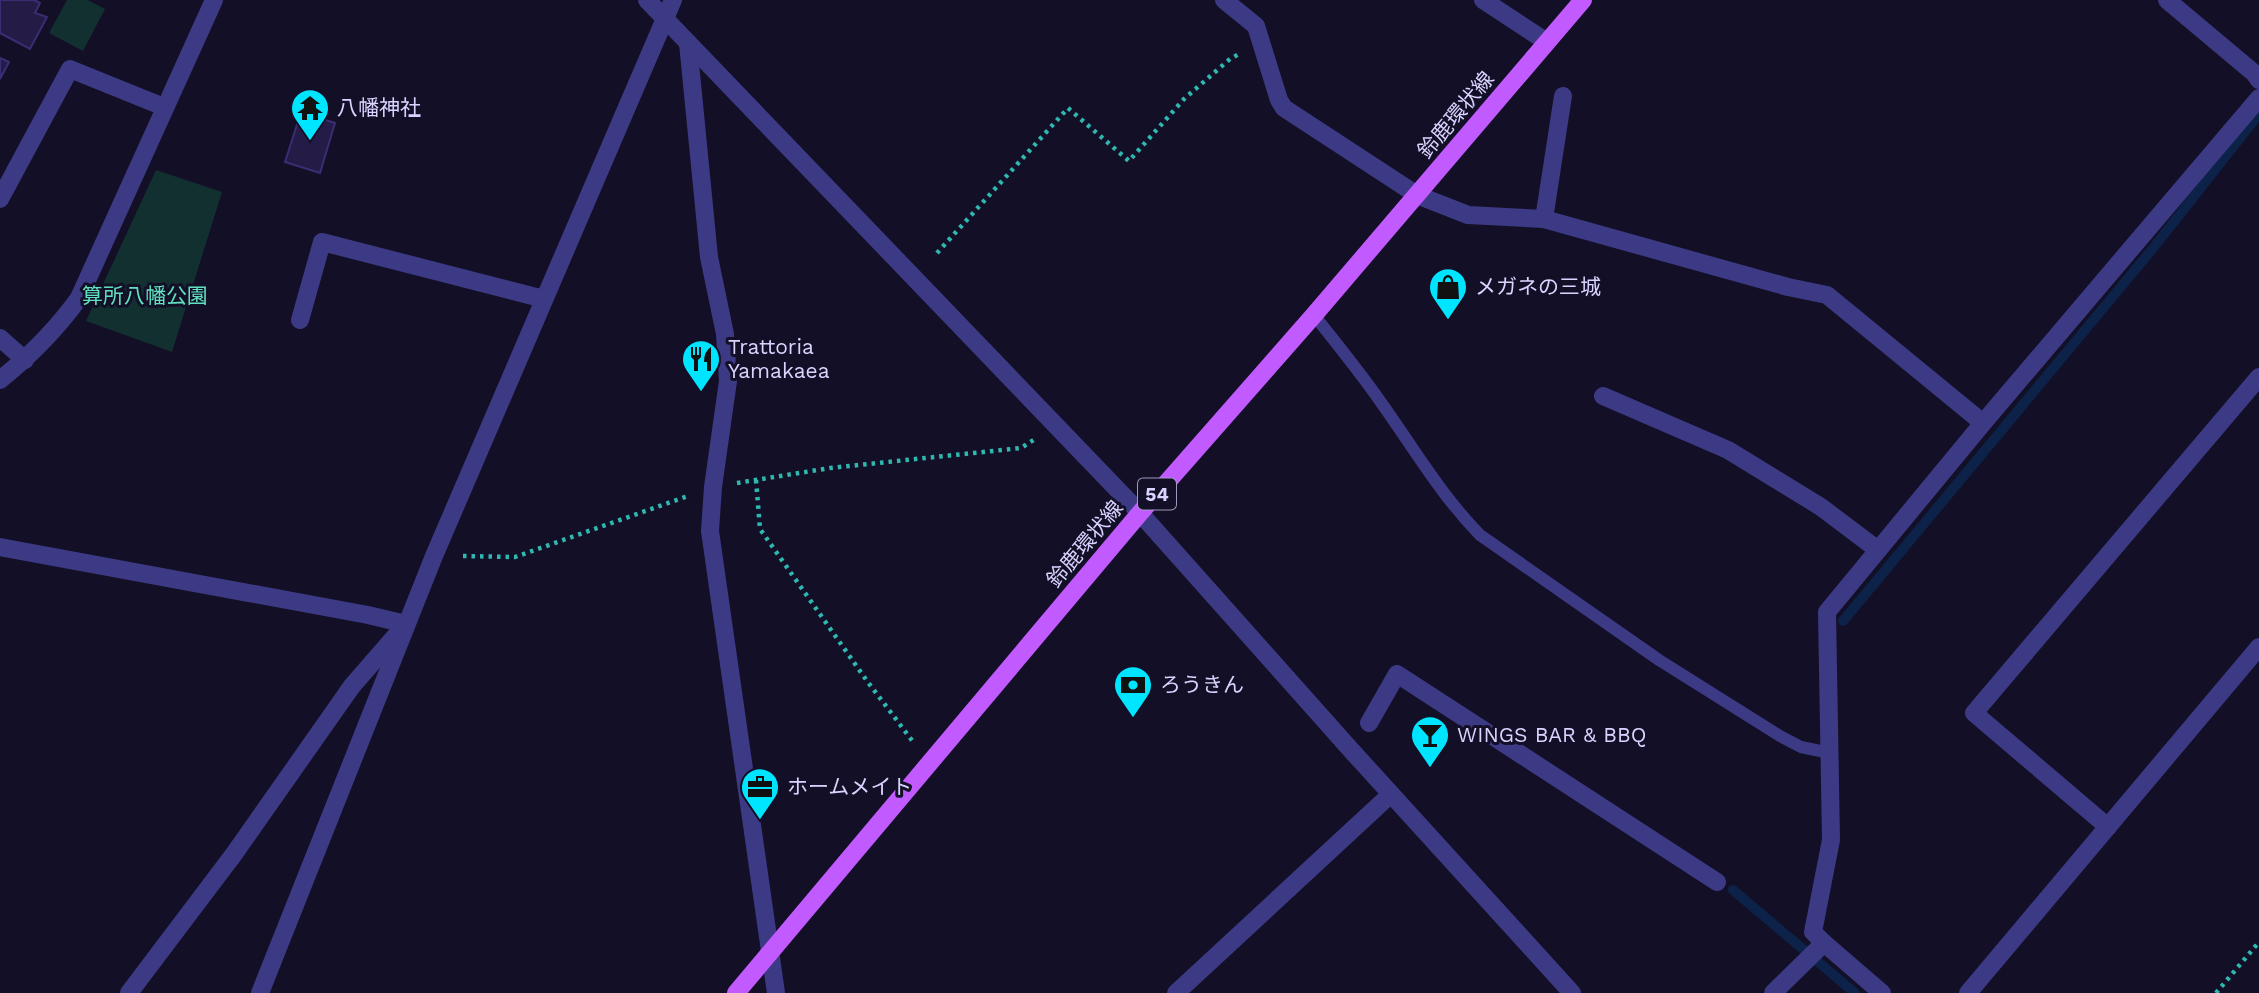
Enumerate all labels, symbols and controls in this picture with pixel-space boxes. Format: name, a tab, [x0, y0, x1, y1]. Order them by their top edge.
street label: 鈴鹿環状線	[1412, 66, 1499, 163]
temple icon: 八幡神社	[289, 87, 331, 142]
place label: 八幡神社	[337, 95, 421, 120]
shop icon: メガネの三城	[1427, 266, 1469, 321]
place label: メガネの三城	[1475, 274, 1601, 299]
park label: 算所八幡公園	[82, 283, 208, 308]
place label: Trattoria Yamakaea	[728, 334, 830, 383]
restaurant icon: Trattoria Yamakaea	[680, 338, 722, 393]
road number: 54	[1138, 478, 1176, 509]
street label: 鈴鹿環状線	[1041, 495, 1128, 592]
bank icon: ろうきん	[1112, 664, 1154, 719]
place label: ろうきん	[1160, 672, 1244, 697]
bar icon: WINGS BAR & BBQ	[1409, 714, 1451, 769]
place label: WINGS BAR & BBQ	[1457, 722, 1647, 747]
office icon: ホームメイト	[739, 766, 781, 821]
place label: ホームメイト	[787, 774, 912, 799]

